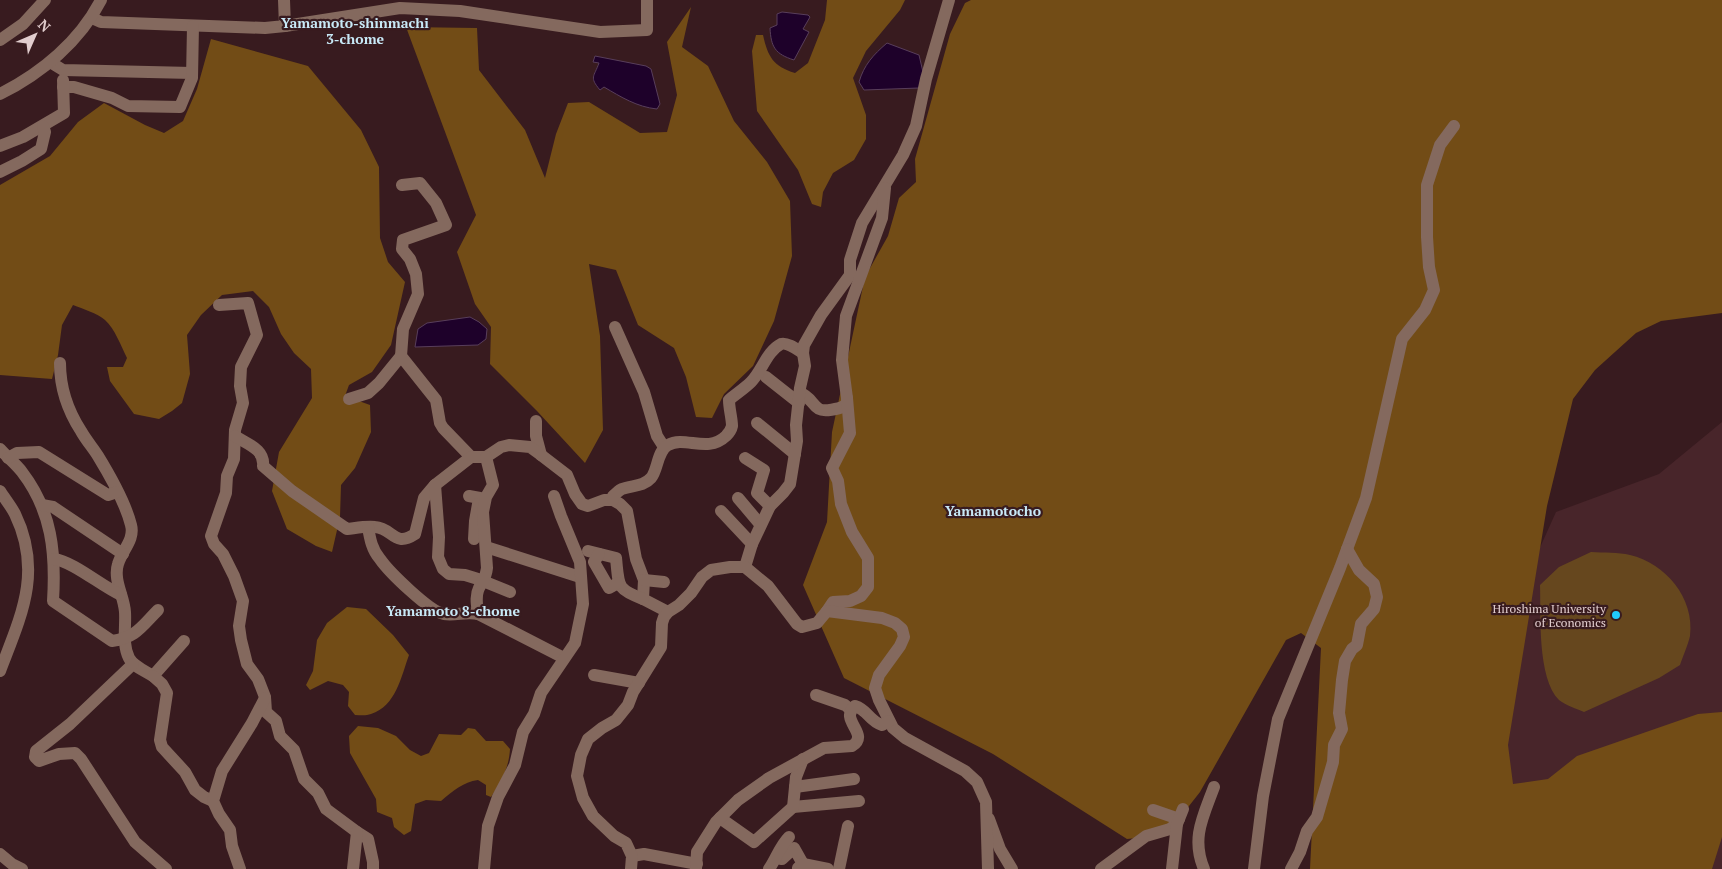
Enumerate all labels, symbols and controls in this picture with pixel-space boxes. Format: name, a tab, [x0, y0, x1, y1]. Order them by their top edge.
north arrow	[10, 10, 60, 60]
district label: Yamamoto-shinmachi 3-chome	[281, 13, 429, 48]
text: N	[34, 15, 55, 36]
district label: Yamamotocho	[945, 501, 1041, 520]
district label: Yamamoto 8-chome	[386, 601, 521, 620]
place label: Hiroshima University of Economics	[1493, 601, 1607, 630]
marker: Hiroshima University of Economics	[1610, 609, 1622, 621]

